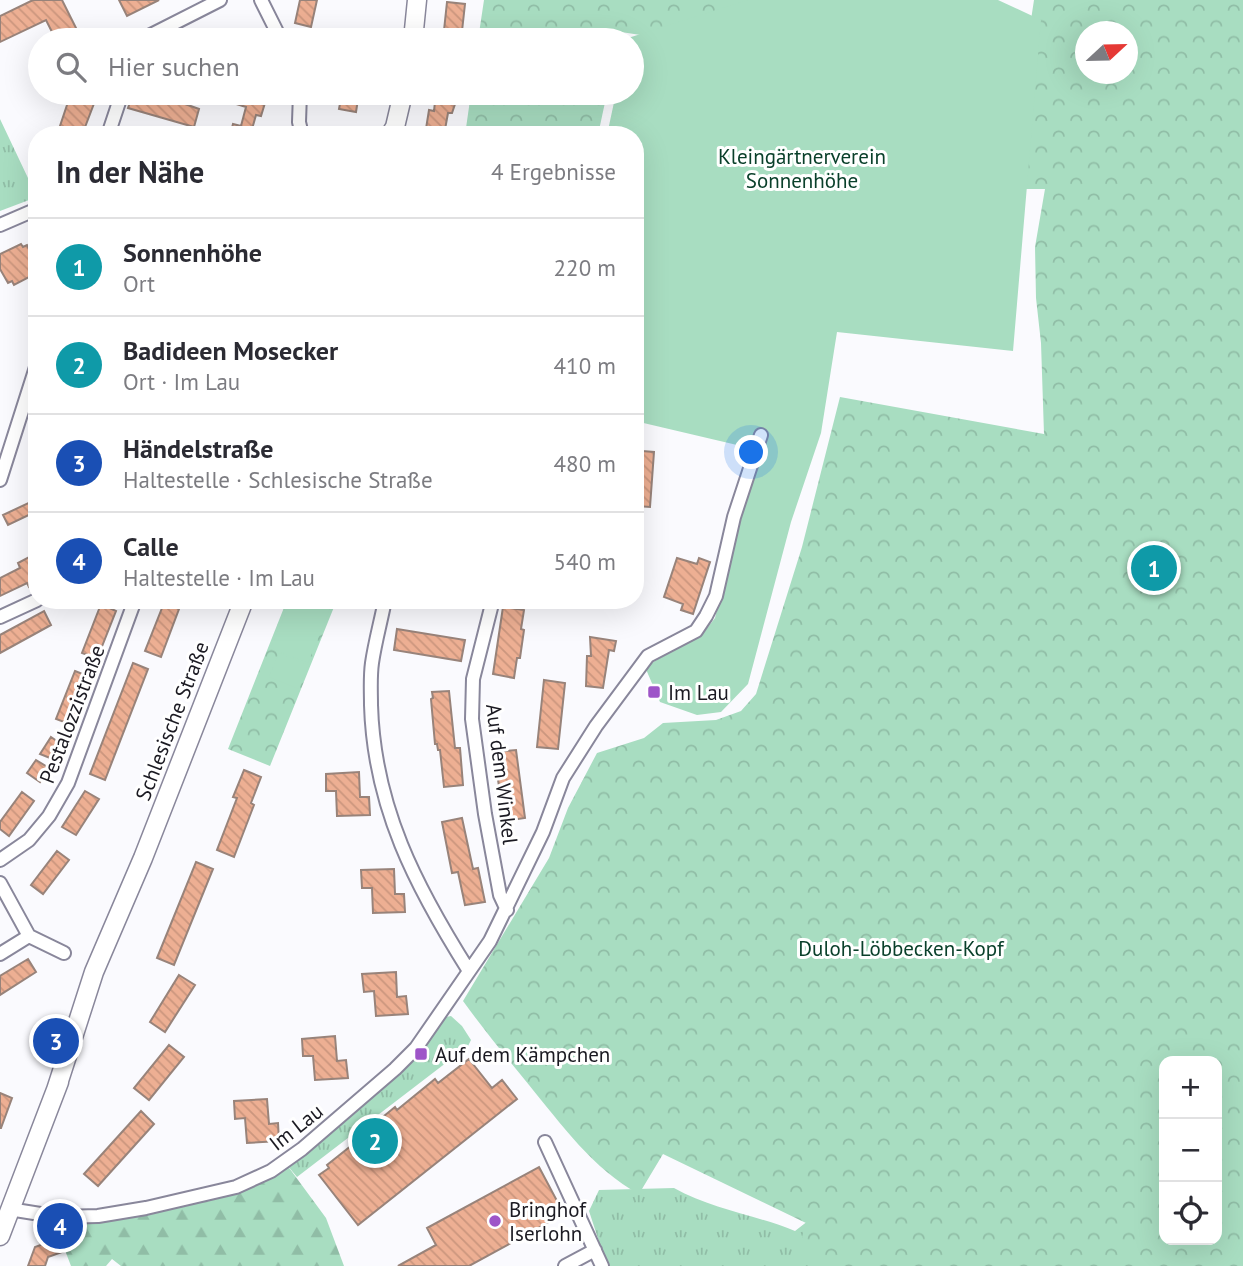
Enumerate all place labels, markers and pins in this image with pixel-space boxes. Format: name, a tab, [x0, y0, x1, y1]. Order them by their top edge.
pin: 1	[1131, 542, 1177, 594]
place label: Im Lau	[668, 679, 729, 706]
marker: Im Lau	[646, 684, 662, 700]
pin: 3	[33, 1015, 79, 1067]
place label: Auf dem Kämpchen	[435, 1041, 610, 1068]
marker: Auf dem Kämpchen	[413, 1046, 429, 1062]
pin: 2	[352, 1115, 398, 1167]
place label: Bringhof Iserlohn	[509, 1196, 587, 1247]
pin: 4	[37, 1200, 83, 1252]
marker: Bringhof Iserlohn	[487, 1213, 503, 1229]

